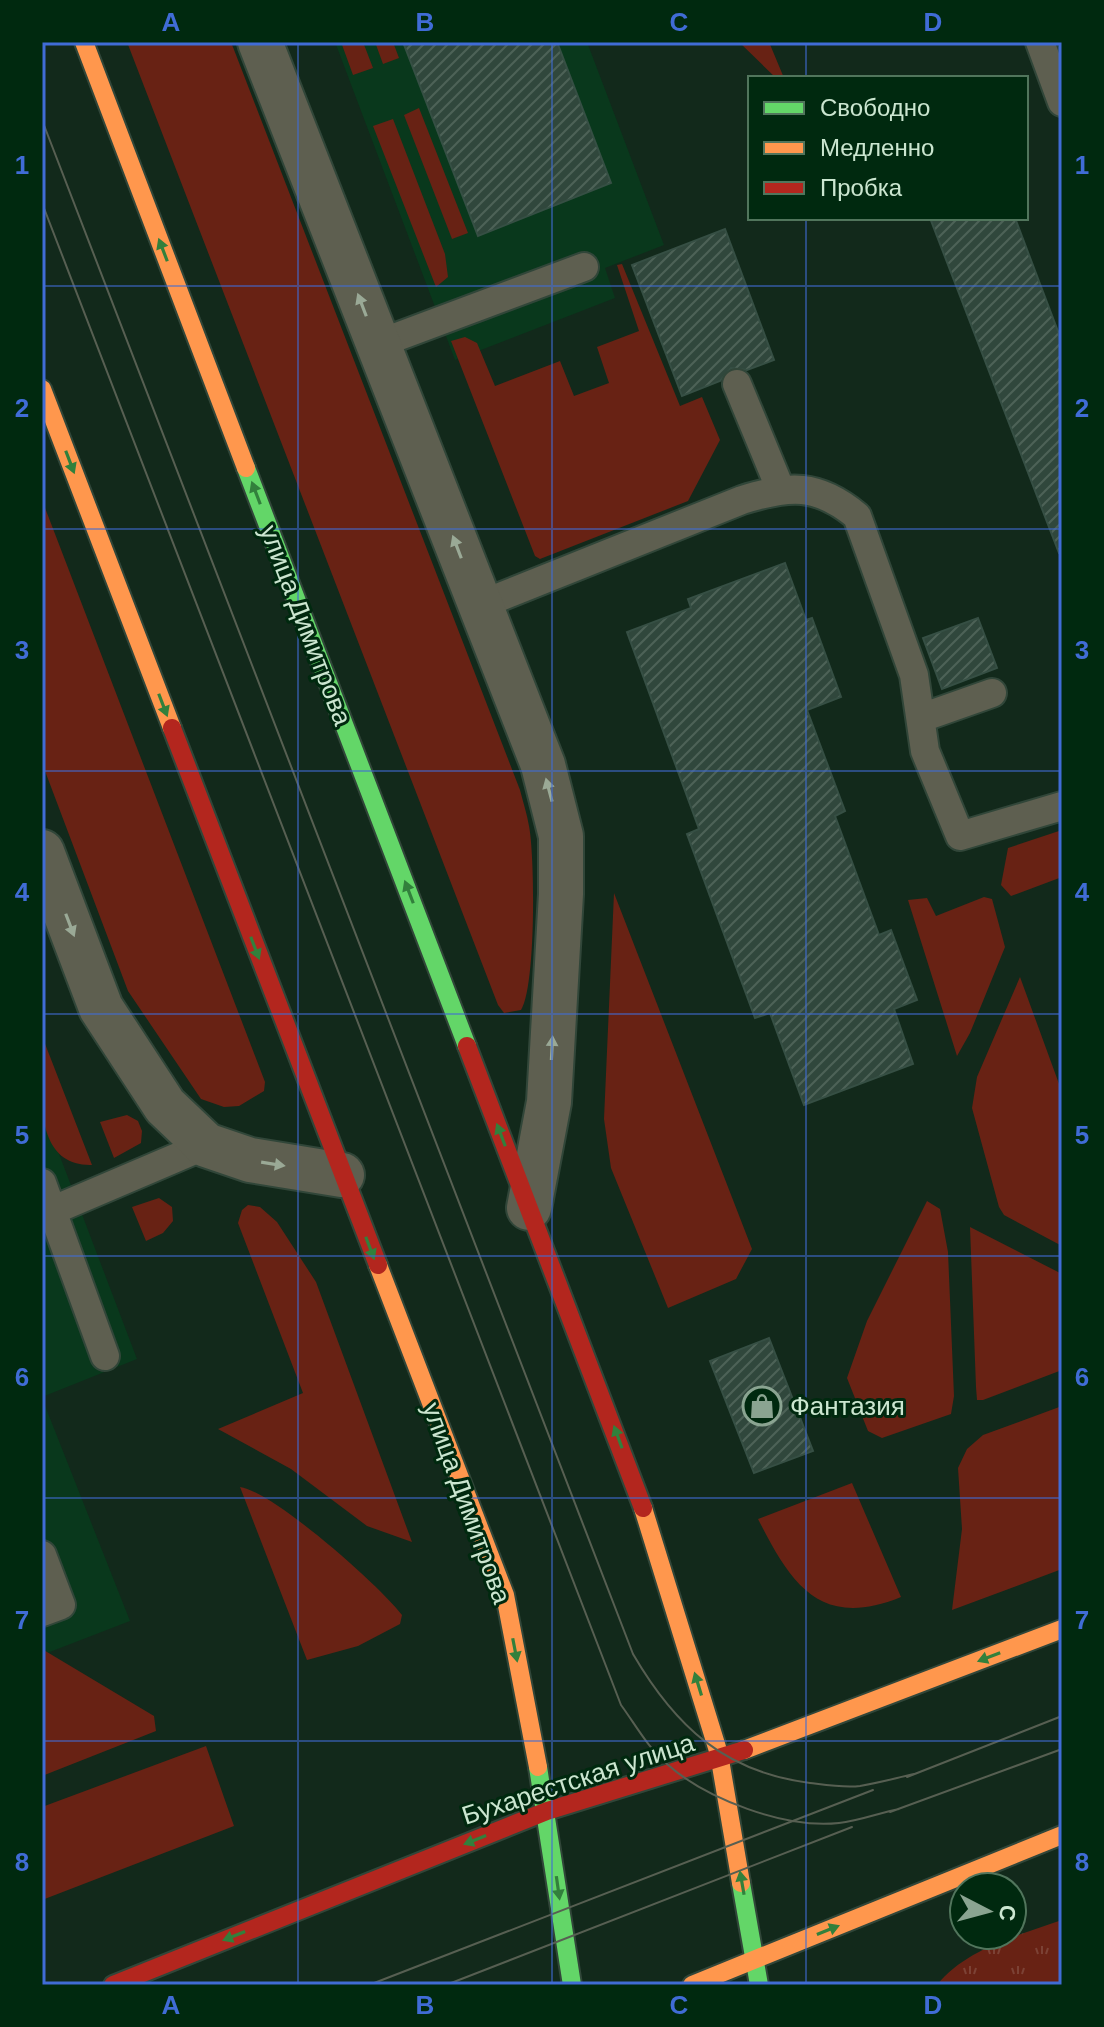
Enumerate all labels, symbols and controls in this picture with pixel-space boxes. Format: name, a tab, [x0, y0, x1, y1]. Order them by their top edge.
text: A	[162, 7, 181, 37]
text: B	[416, 7, 434, 37]
text: C	[670, 7, 689, 37]
text: D	[924, 7, 942, 37]
legend	[748, 76, 1028, 220]
text: Свободно	[820, 94, 930, 121]
text: Медленно	[820, 134, 934, 161]
text: 1	[15, 150, 29, 180]
text: 1	[1075, 150, 1089, 180]
text: Пробка	[820, 174, 903, 201]
one-way arrow	[156, 238, 169, 262]
one-way arrow	[355, 293, 368, 317]
text: 2	[15, 393, 29, 423]
text: 2	[1075, 393, 1089, 423]
one-way arrow	[64, 450, 77, 474]
one-way arrow	[249, 480, 262, 504]
street label: улица Димитрова	[254, 521, 358, 730]
one-way arrow	[451, 535, 464, 559]
text: 3	[15, 635, 29, 665]
text: 3	[1075, 635, 1089, 665]
one-way arrow	[157, 693, 170, 717]
one-way arrow	[543, 777, 555, 802]
text: 4	[15, 877, 30, 907]
text: 4	[1075, 877, 1090, 907]
one-way arrow	[402, 880, 415, 904]
one-way arrow	[64, 913, 77, 937]
one-way arrow	[249, 936, 262, 960]
one-way arrow	[546, 1035, 559, 1060]
text: 5	[15, 1120, 29, 1150]
text: 5	[1075, 1120, 1089, 1150]
one-way arrow	[494, 1123, 507, 1147]
one-way arrow	[261, 1158, 286, 1170]
one-way arrow	[364, 1236, 377, 1260]
text: 6	[15, 1362, 29, 1392]
text: 6	[1075, 1362, 1089, 1392]
shop icon: Фантазия	[741, 1385, 783, 1427]
place label: Фантазия	[790, 1391, 905, 1421]
street label: улица Димитрова	[417, 1398, 518, 1608]
one-way arrow	[611, 1425, 624, 1449]
text: 7	[15, 1605, 29, 1635]
text: 7	[1075, 1605, 1089, 1635]
one-way arrow	[510, 1638, 522, 1663]
one-way arrow	[977, 1651, 1001, 1664]
one-way arrow	[691, 1672, 704, 1696]
street label: Бухарестская улица	[458, 1727, 698, 1831]
one-way arrow	[463, 1833, 487, 1846]
text: 8	[15, 1847, 29, 1877]
text: 8	[1075, 1847, 1089, 1877]
one-way arrow	[736, 1870, 748, 1895]
north arrow	[948, 1871, 1028, 1951]
one-way arrow	[552, 1876, 565, 1901]
text: С	[994, 1904, 1021, 1922]
one-way arrow	[816, 1923, 840, 1936]
one-way arrow	[222, 1930, 246, 1943]
text: A	[162, 1990, 181, 2020]
text: B	[416, 1990, 434, 2020]
text: C	[670, 1990, 689, 2020]
text: D	[924, 1990, 942, 2020]

